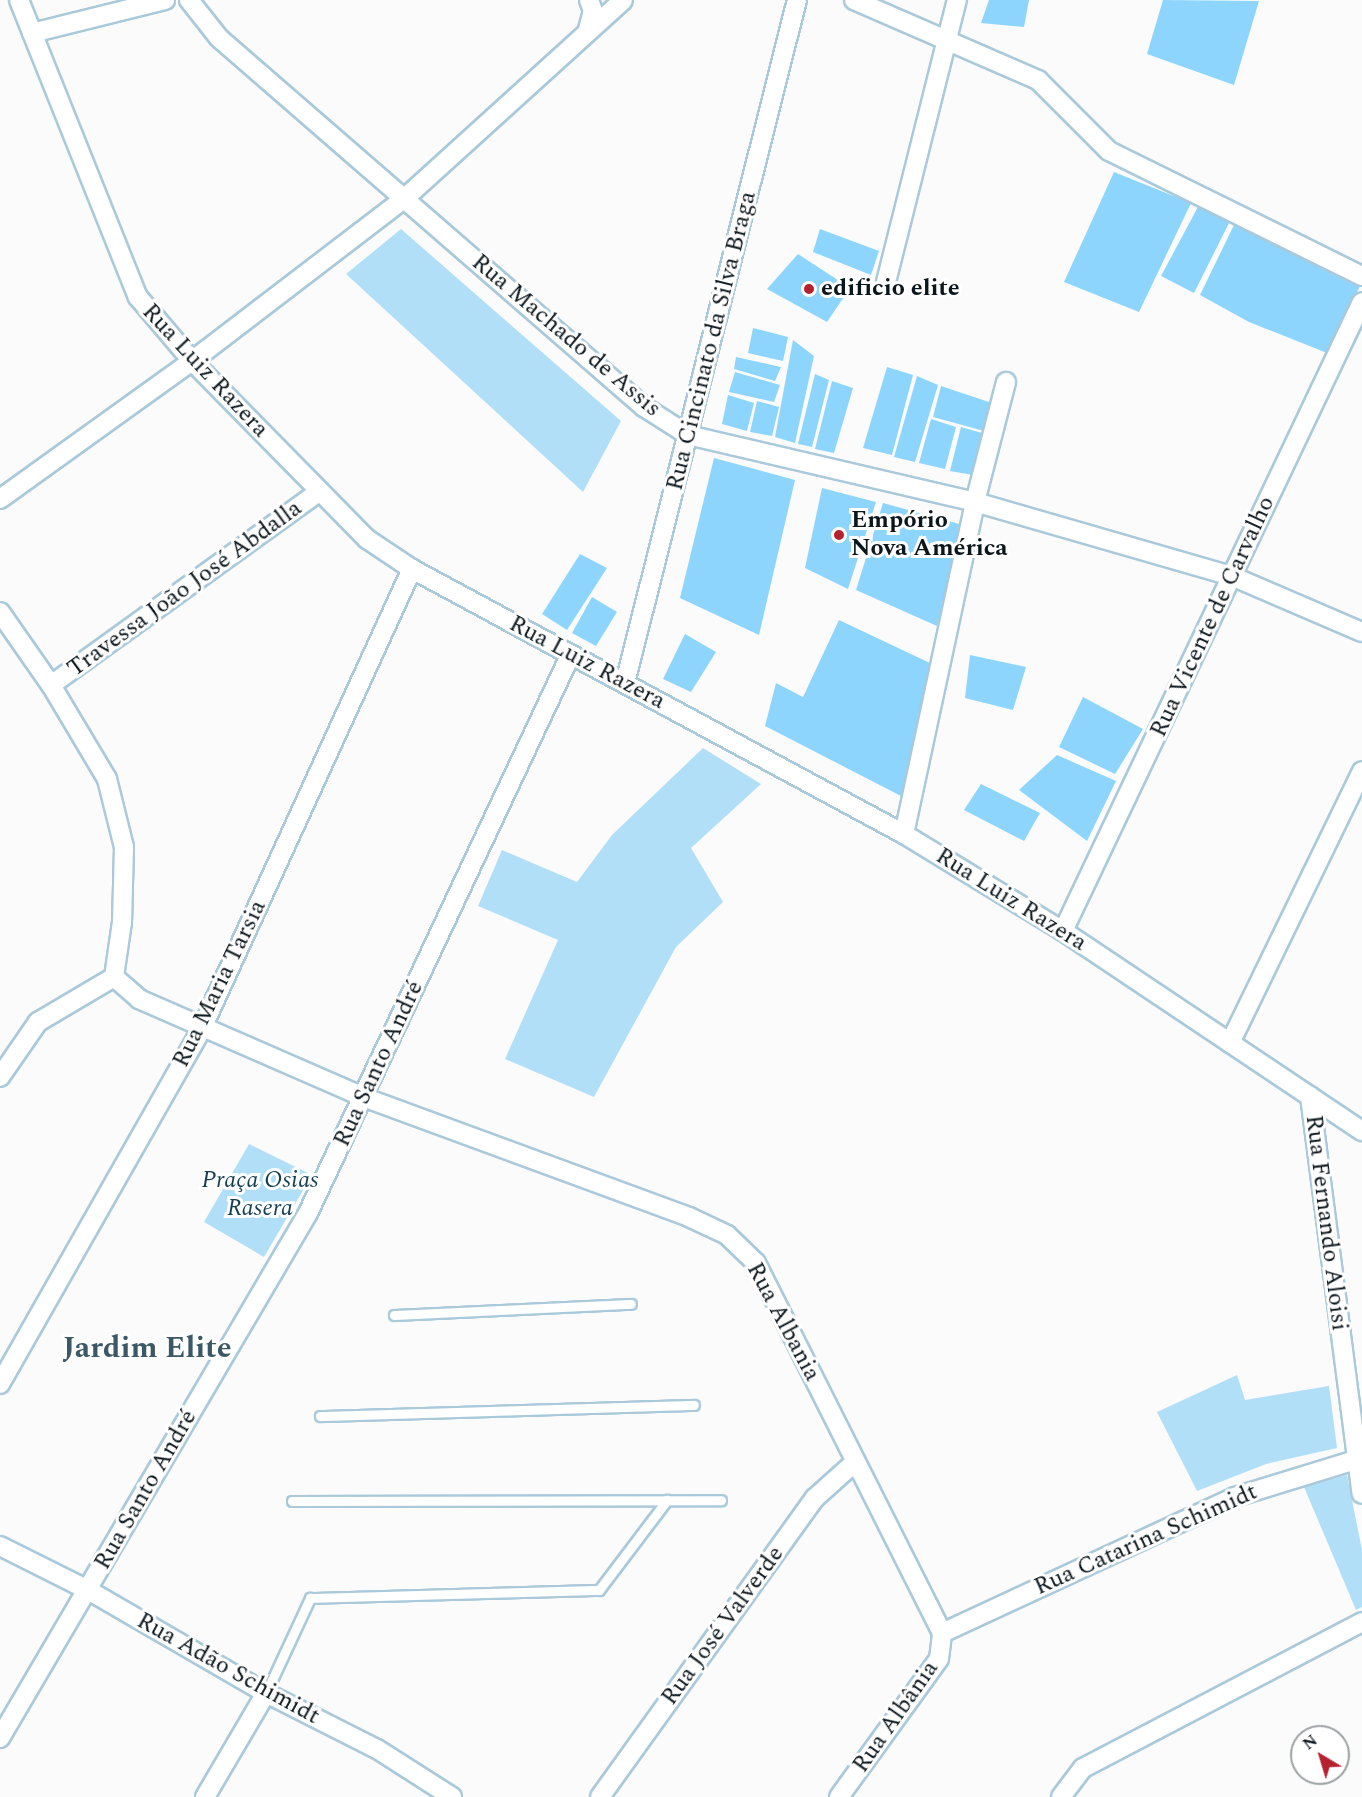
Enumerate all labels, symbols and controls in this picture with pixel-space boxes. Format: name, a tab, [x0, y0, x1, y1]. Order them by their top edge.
street label: Rua Cincinato da Silva Braga	[661, 188, 763, 494]
street label: Rua Machado de Assis	[465, 248, 667, 424]
place label: edificio elite	[821, 275, 960, 303]
marker: edificio elite	[802, 282, 816, 296]
street label: Rua Luiz Razera	[136, 298, 274, 444]
street label: Rua Vicente de Carvalho	[1145, 492, 1281, 742]
street label: Travessa João José Abdalla	[62, 494, 308, 684]
place label: Empório Nova América	[851, 507, 1008, 563]
marker: Empório Nova América	[832, 528, 846, 542]
street label: Rua Luiz Razera	[504, 610, 670, 716]
street label: Rua Luiz Razera	[930, 842, 1092, 958]
street label: Rua Maria Tarsia	[167, 896, 273, 1072]
street label: Rua Santo André	[328, 976, 430, 1152]
street label: Rua Fernando Aloisi	[1298, 1113, 1354, 1333]
park label: Praça Osias Rasera	[201, 1167, 319, 1223]
street label: Rua Albania	[740, 1258, 826, 1386]
district label: Jardim Elite	[62, 1330, 232, 1366]
street label: Rua Santo André	[89, 1405, 203, 1575]
street label: Rua Catarina Schimidt	[1030, 1478, 1262, 1602]
street label: Rua José Valverde	[656, 1541, 790, 1711]
street label: Rua Adão Schimidt	[131, 1607, 325, 1731]
street label: Rua Albânia	[847, 1655, 945, 1779]
north arrow	[1290, 1725, 1350, 1785]
text: N	[1298, 1729, 1323, 1756]

